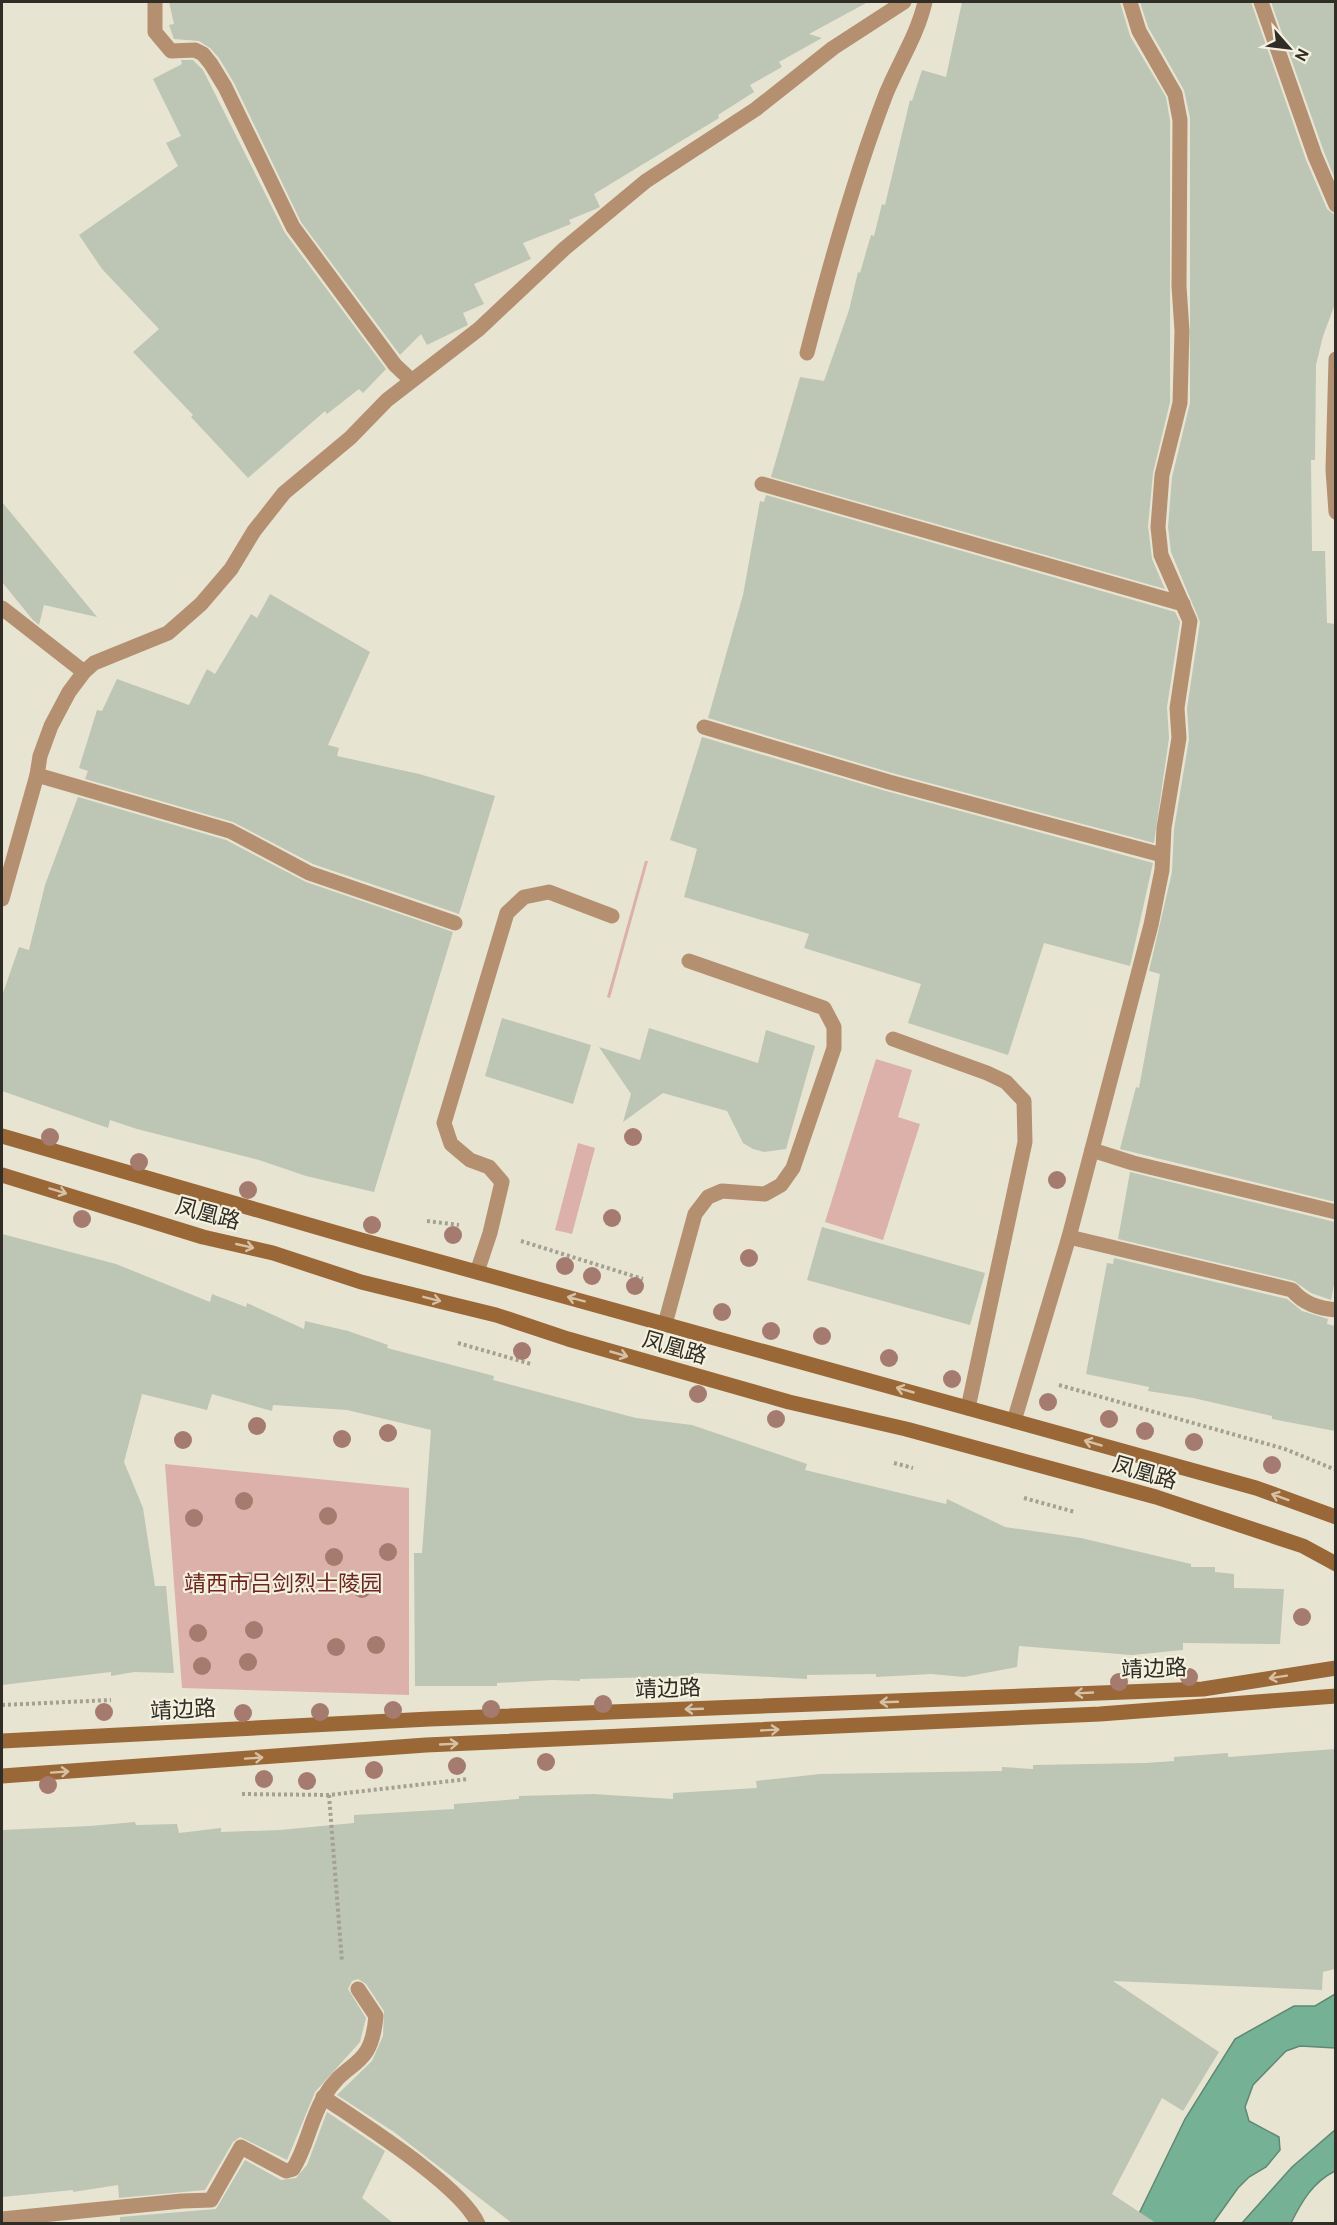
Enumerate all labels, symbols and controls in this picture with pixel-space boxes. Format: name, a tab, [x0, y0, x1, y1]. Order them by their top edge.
north arrow	[1259, 18, 1319, 78]
text: N	[1291, 45, 1313, 64]
one-way arrow	[48, 1186, 67, 1197]
street label: 凤凰路	[172, 1192, 243, 1235]
one-way arrow	[235, 1241, 254, 1253]
one-way arrow	[567, 1293, 586, 1304]
one-way arrow	[422, 1294, 441, 1306]
street label: 凤凰路	[639, 1325, 710, 1370]
one-way arrow	[609, 1349, 628, 1360]
one-way arrow	[896, 1384, 915, 1396]
one-way arrow	[1084, 1437, 1103, 1448]
street label: 凤凰路	[1109, 1450, 1180, 1495]
one-way arrow	[1272, 1490, 1290, 1501]
park label: 靖西市吕剑烈士陵园	[184, 1570, 382, 1597]
street label: 靖边路	[1121, 1654, 1187, 1683]
one-way arrow	[1268, 1672, 1288, 1683]
street label: 靖边路	[635, 1674, 701, 1703]
one-way arrow	[1074, 1688, 1094, 1699]
street label: 靖边路	[149, 1694, 217, 1725]
one-way arrow	[879, 1697, 899, 1708]
one-way arrow	[685, 1704, 705, 1715]
one-way arrow	[759, 1724, 779, 1735]
one-way arrow	[438, 1739, 458, 1750]
one-way arrow	[244, 1752, 264, 1763]
one-way arrow	[49, 1766, 69, 1777]

